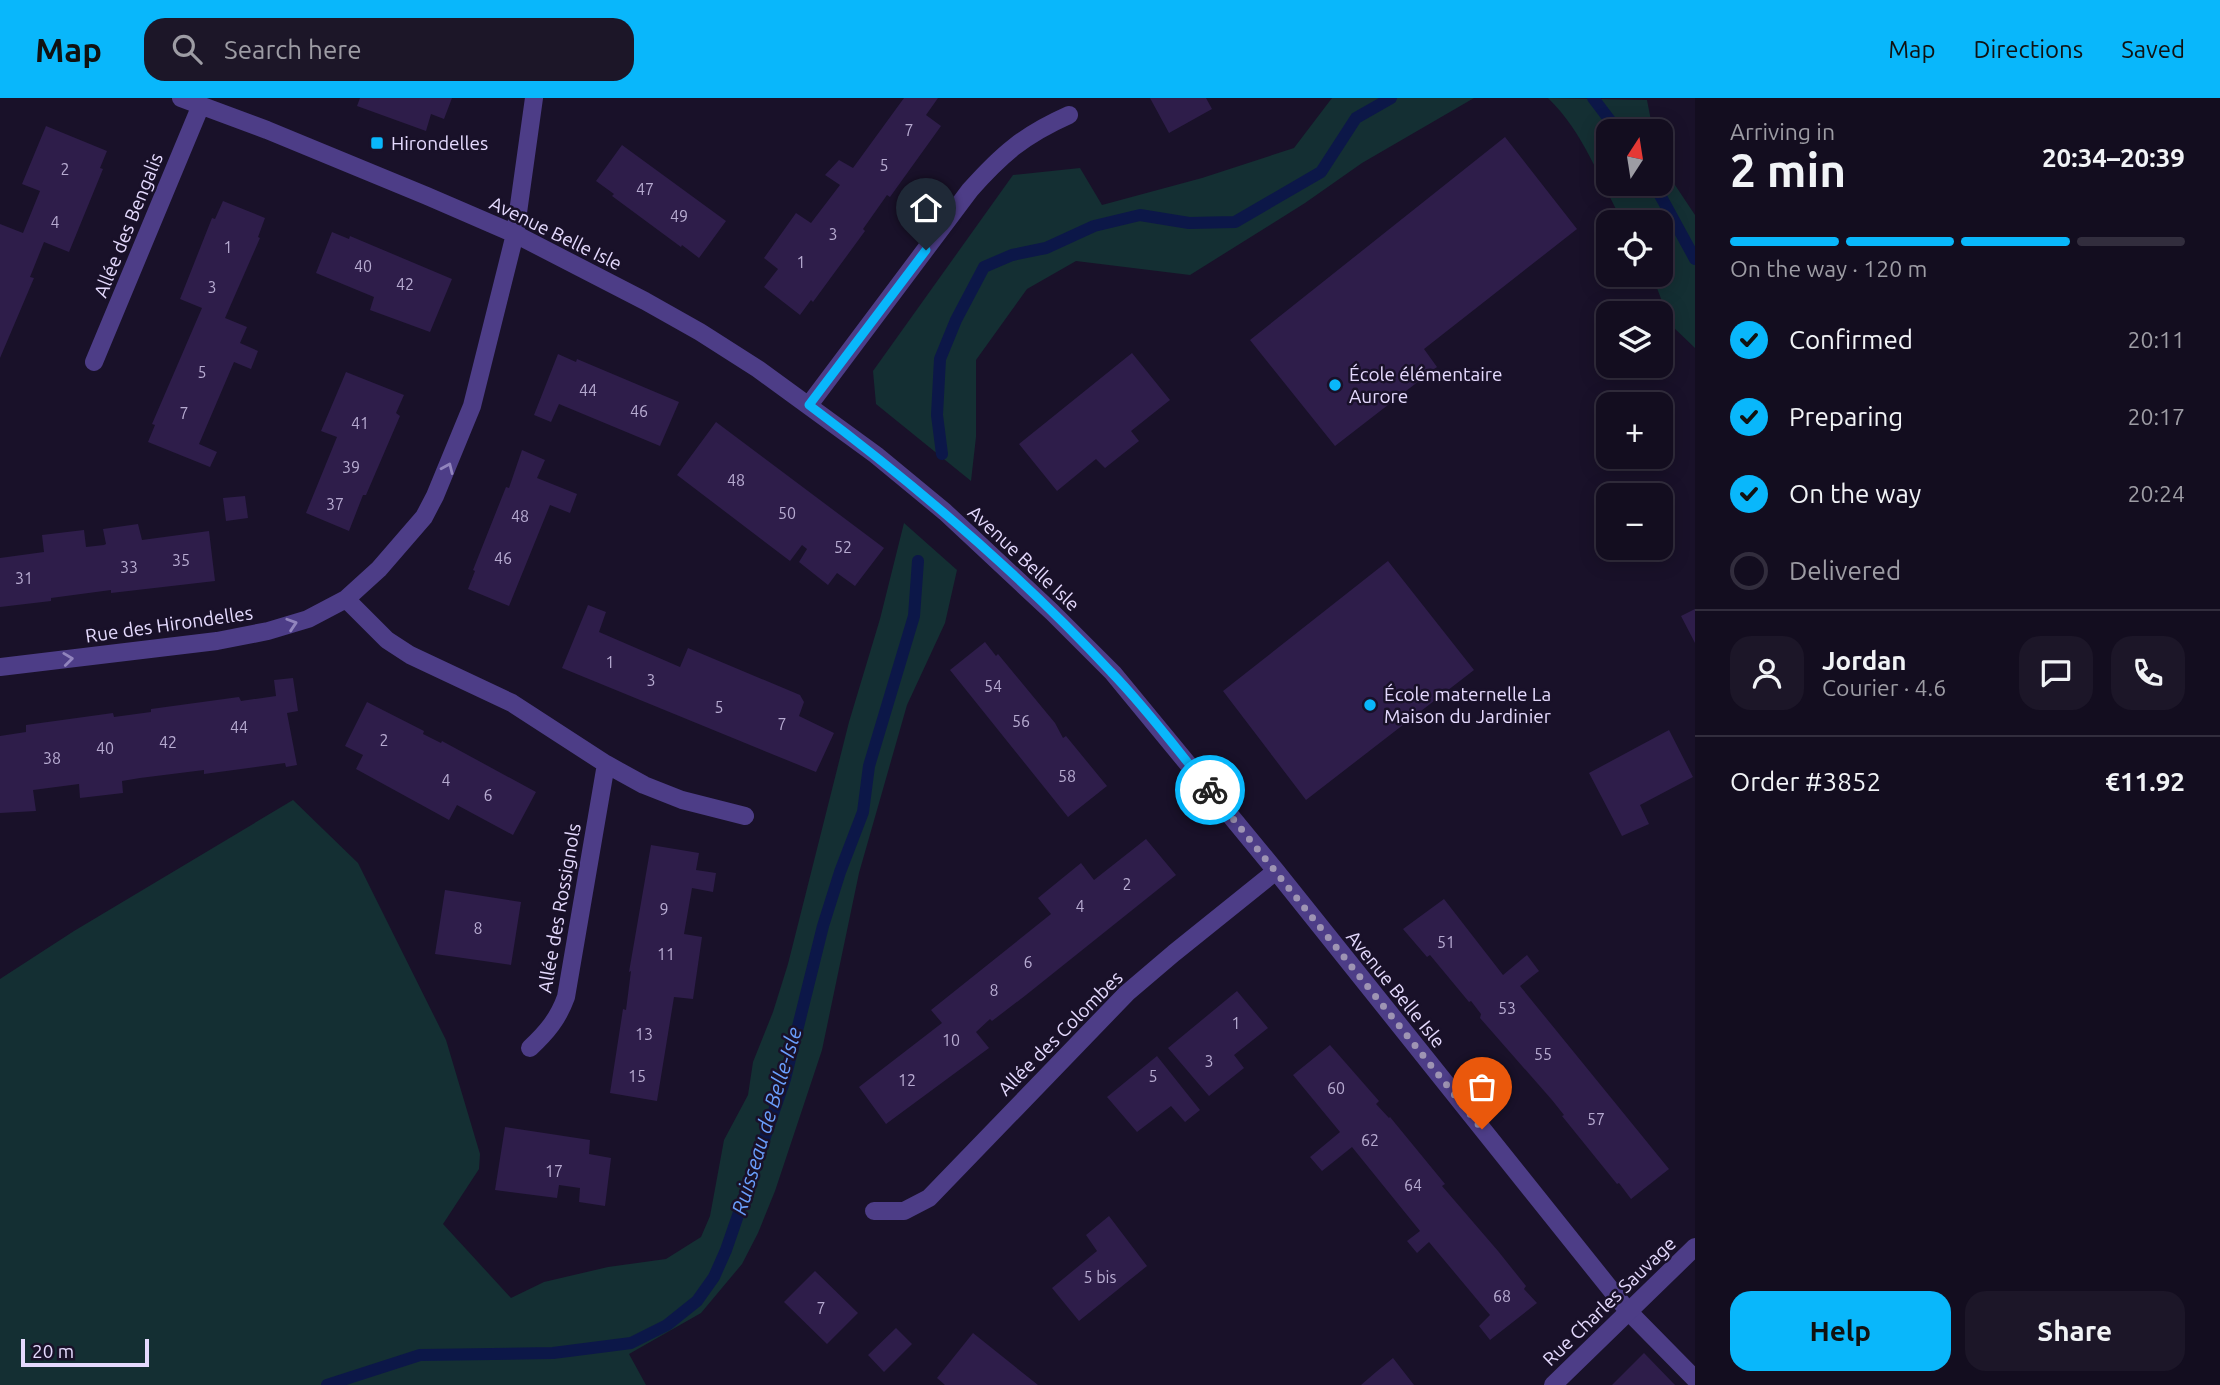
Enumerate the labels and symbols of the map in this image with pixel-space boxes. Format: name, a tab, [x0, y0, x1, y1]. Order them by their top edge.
north arrow	[1596, 119, 1673, 196]
house number: 7	[904, 121, 914, 139]
place label: Hirondelles	[391, 132, 488, 154]
marker: Hirondelles	[369, 135, 385, 151]
street label: Allée des Bengalis	[89, 150, 167, 300]
house number: 5	[879, 156, 889, 174]
house number: 2	[60, 160, 70, 178]
pin	[896, 178, 956, 250]
house number: 47	[636, 180, 654, 198]
street label: Avenue Belle Isle	[486, 191, 626, 275]
house number: 49	[670, 207, 688, 225]
house number: 4	[50, 213, 60, 231]
house number: 3	[828, 225, 838, 243]
house number: 1	[223, 238, 233, 256]
house number: 1	[796, 253, 806, 271]
house number: 40	[354, 257, 372, 275]
house number: 42	[396, 275, 414, 293]
house number: 3	[207, 278, 217, 296]
house number: 5	[197, 363, 207, 381]
place label: École élémentaire Aurore	[1349, 363, 1503, 407]
marker: École élémentaire Aurore	[1327, 377, 1343, 393]
house number: 44	[579, 381, 597, 399]
house number: 46	[630, 402, 648, 420]
house number: 7	[179, 404, 189, 422]
house number: 41	[351, 414, 369, 432]
house number: 39	[342, 458, 360, 476]
one-way arrow	[439, 463, 453, 475]
house number: 48	[727, 471, 745, 489]
house number: 37	[326, 495, 344, 513]
street label: Avenue Belle Isle	[964, 501, 1084, 615]
house number: 50	[778, 504, 796, 522]
house number: 48	[511, 507, 529, 525]
house number: 52	[834, 538, 852, 556]
house number: 46	[494, 549, 512, 567]
house number: 35	[172, 551, 190, 569]
house number: 33	[120, 558, 138, 576]
house number: 31	[15, 569, 33, 587]
street label: Rue des Hirondelles	[84, 601, 254, 647]
one-way arrow	[286, 617, 298, 632]
one-way arrow	[62, 652, 74, 667]
house number: 1	[605, 653, 615, 671]
house number: 3	[646, 671, 656, 689]
house number: 54	[984, 677, 1002, 695]
place label: École maternelle La Maison du Jardinier	[1384, 683, 1551, 727]
marker: École maternelle La Maison du Jardinier	[1362, 697, 1378, 713]
house number: 5	[714, 698, 724, 716]
house number: 56	[1012, 712, 1030, 730]
house number: 7	[777, 715, 787, 733]
house number: 44	[230, 718, 248, 736]
house number: 2	[379, 731, 389, 749]
house number: 42	[159, 733, 177, 751]
house number: 40	[96, 739, 114, 757]
house number: 38	[43, 749, 61, 767]
courier	[1175, 755, 1245, 825]
house number: 58	[1058, 767, 1076, 785]
house number: 4	[441, 771, 451, 789]
house number: 6	[483, 786, 493, 804]
street label: Allée des Rossignols	[533, 821, 585, 995]
house number: 2	[1122, 875, 1132, 893]
house number: 4	[1075, 897, 1085, 915]
house number: 9	[659, 900, 669, 918]
house number: 8	[473, 919, 483, 937]
street label: Avenue Belle Isle	[1342, 926, 1450, 1052]
house number: 51	[1437, 933, 1455, 951]
house number: 11	[657, 945, 675, 963]
house number: 6	[1023, 953, 1033, 971]
street label: Allée des Colombes	[993, 966, 1127, 1100]
house number: 8	[989, 981, 999, 999]
house number: 53	[1498, 999, 1516, 1017]
house number: 1	[1231, 1014, 1241, 1032]
water label: Ruisseau de Belle-Isle	[726, 1024, 806, 1217]
house number: 13	[635, 1025, 653, 1043]
house number: 10	[942, 1031, 960, 1049]
house number: 55	[1534, 1045, 1552, 1063]
house number: 3	[1204, 1052, 1214, 1070]
pin	[1452, 1057, 1512, 1129]
house number: 15	[628, 1067, 646, 1085]
house number: 5	[1148, 1067, 1158, 1085]
house number: 12	[898, 1071, 916, 1089]
house number: 60	[1327, 1079, 1345, 1097]
house number: 57	[1587, 1110, 1605, 1128]
house number: 62	[1361, 1131, 1379, 1149]
house number: 17	[545, 1162, 563, 1180]
house number: 64	[1404, 1176, 1422, 1194]
street label: Rue Charles Sauvage	[1538, 1232, 1680, 1370]
house number: 5 bis	[1084, 1268, 1116, 1286]
house number: 68	[1493, 1287, 1511, 1305]
house number: 7	[816, 1299, 826, 1317]
scale bar	[21, 1336, 149, 1368]

